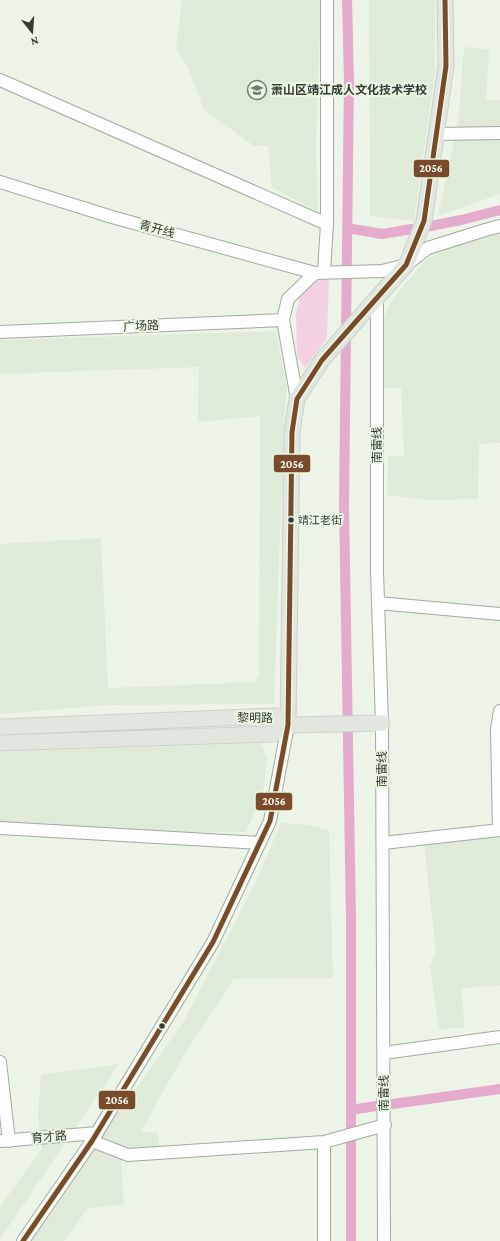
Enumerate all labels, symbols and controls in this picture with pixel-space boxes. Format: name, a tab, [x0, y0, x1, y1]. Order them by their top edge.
north arrow	[12, 12, 52, 52]
text: N	[29, 35, 40, 49]
school or university icon: 萧山区靖江成人文化技术学校	[246, 79, 268, 101]
place label: 萧山区靖江成人文化技术学校	[271, 83, 427, 97]
line badge: 2056	[413, 159, 450, 178]
text: 2056	[419, 162, 443, 174]
street label: 青开线	[138, 218, 176, 240]
street label: 广场路	[123, 318, 159, 334]
street label: 南雷线	[370, 427, 384, 463]
line badge: 2056	[273, 454, 311, 473]
text: 2056	[280, 458, 304, 470]
place label: 靖江老街	[298, 514, 342, 526]
marker: 靖江老街	[286, 515, 296, 525]
street label: 黎明路	[237, 711, 273, 725]
street label: 南雷线	[375, 751, 389, 787]
line badge: 2056	[255, 792, 293, 811]
text: 2056	[262, 795, 286, 807]
unlabelled marker	[157, 1021, 167, 1031]
street label: 南雷线	[377, 1075, 391, 1111]
line badge: 2056	[98, 1090, 136, 1110]
text: 2056	[105, 1094, 129, 1106]
street label: 育才路	[30, 1128, 68, 1146]

